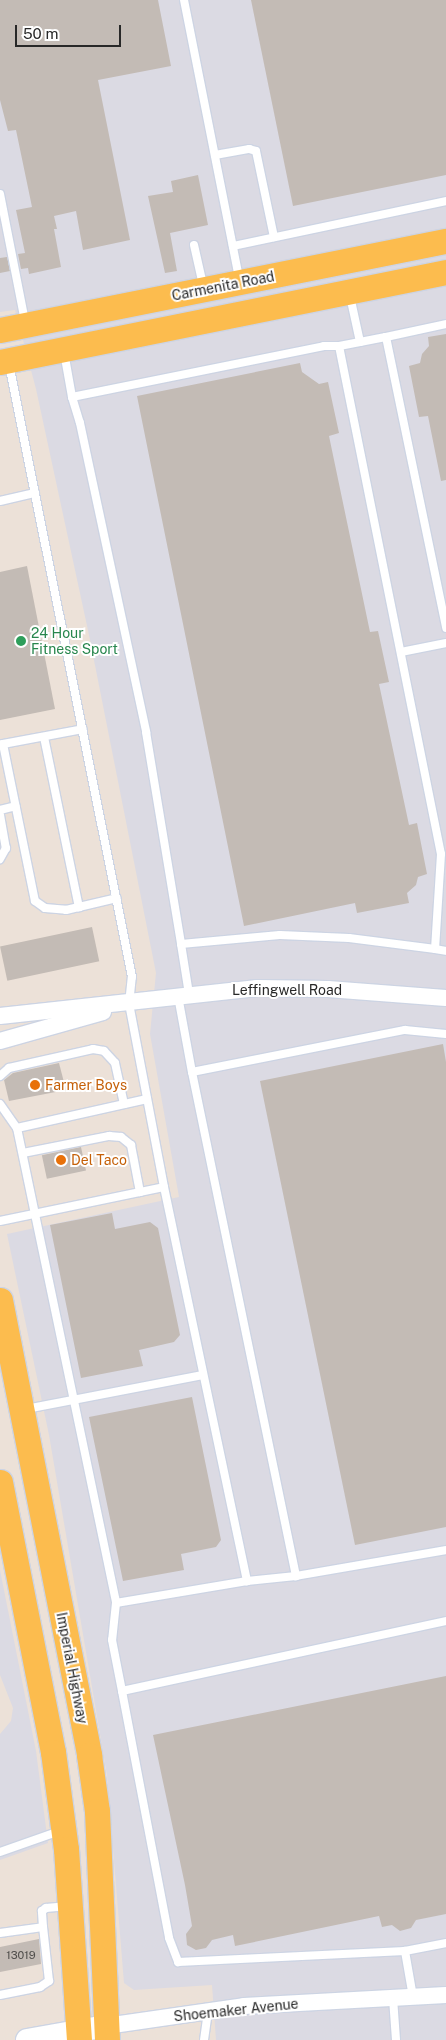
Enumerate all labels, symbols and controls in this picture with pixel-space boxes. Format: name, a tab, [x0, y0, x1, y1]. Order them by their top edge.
scale bar	[18, 15, 124, 47]
text: 50 m	[23, 25, 58, 42]
street label: Carmenita Road	[170, 268, 276, 304]
place label: 24 Hour Fitness Sport	[31, 625, 118, 658]
marker: 24 Hour Fitness Sport	[15, 635, 27, 647]
street label: Leffingwell Road	[232, 982, 342, 998]
place label: Farmer Boys	[45, 1077, 127, 1093]
marker: Farmer Boys	[29, 1079, 41, 1091]
place label: Del Taco	[71, 1152, 127, 1168]
marker: Del Taco	[55, 1154, 67, 1166]
street label: Imperial Highway	[53, 1611, 91, 1725]
house number: 13019	[6, 1948, 36, 1962]
street label: Shoemaker Avenue	[173, 1995, 299, 2025]

